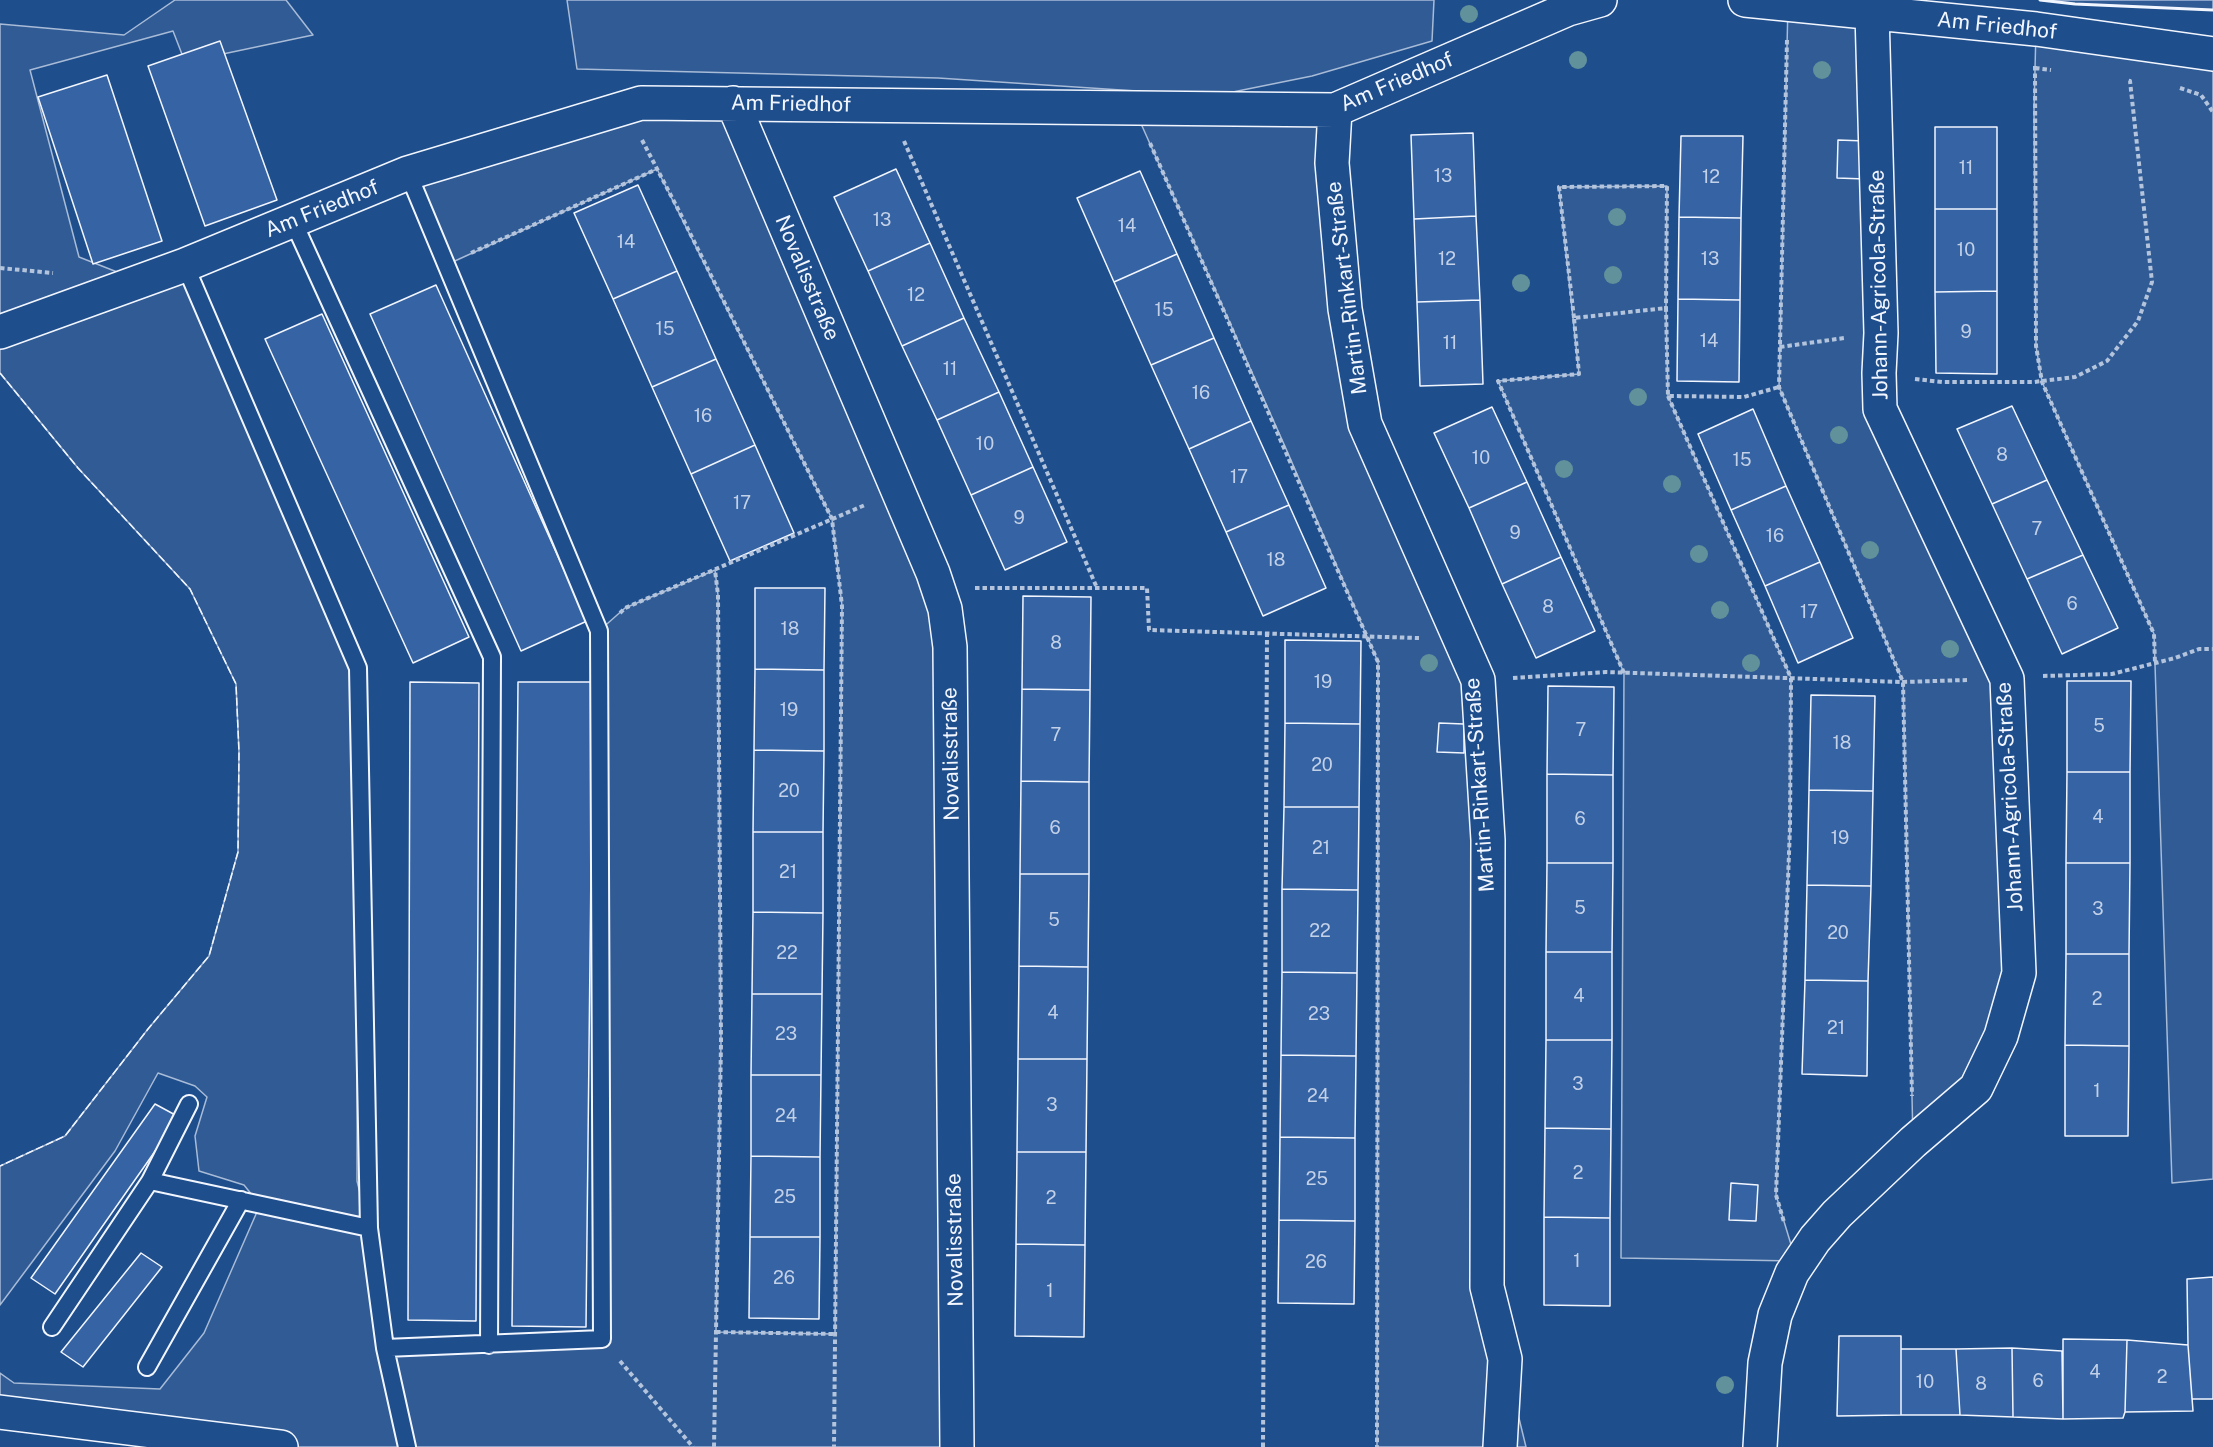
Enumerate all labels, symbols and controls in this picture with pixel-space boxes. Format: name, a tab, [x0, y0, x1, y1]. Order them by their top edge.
street label: Am Friedhof	[1936, 7, 2058, 45]
street label: Am Friedhof	[1337, 47, 1457, 117]
street label: Am Friedhof	[731, 90, 851, 118]
house number: 11	[1959, 157, 1973, 179]
house number: 13	[1434, 165, 1452, 187]
house number: 12	[1702, 166, 1720, 188]
street label: Johann-Agricola-Straße	[1864, 170, 1894, 400]
street label: Am Friedhof	[261, 175, 383, 243]
street label: Martin-Rinkart-Straße	[1321, 180, 1373, 396]
house number: 13	[873, 209, 891, 231]
street label: Novalisstraße	[769, 212, 845, 344]
house number: 14	[1118, 215, 1136, 237]
house number: 14	[617, 231, 635, 253]
house number: 10	[1957, 239, 1975, 261]
house number: 12	[1438, 248, 1456, 270]
house number: 13	[1701, 248, 1719, 270]
house number: 12	[907, 284, 925, 306]
house number: 15	[1155, 299, 1173, 321]
house number: 15	[656, 318, 674, 340]
house number: 9	[1960, 321, 1972, 343]
house number: 14	[1700, 330, 1718, 352]
house number: 11	[1443, 332, 1457, 354]
house number: 11	[943, 358, 957, 380]
house number: 16	[1192, 382, 1210, 404]
house number: 16	[694, 405, 712, 427]
house number: 10	[976, 433, 994, 455]
house number: 8	[1996, 444, 2008, 466]
house number: 10	[1472, 447, 1490, 469]
house number: 15	[1733, 449, 1751, 471]
house number: 17	[1230, 466, 1248, 488]
house number: 17	[733, 492, 751, 514]
house number: 9	[1013, 507, 1025, 529]
house number: 7	[2032, 518, 2042, 540]
house number: 9	[1509, 522, 1521, 544]
house number: 16	[1766, 525, 1784, 547]
house number: 18	[1267, 549, 1285, 571]
house number: 6	[2066, 593, 2078, 615]
house number: 8	[1542, 596, 1554, 618]
house number: 17	[1800, 601, 1818, 623]
house number: 18	[781, 618, 799, 640]
house number: 8	[1050, 632, 1062, 654]
house number: 19	[1314, 671, 1332, 693]
street label: Martin-Rinkart-Straße	[1460, 677, 1500, 893]
street label: Johann-Agricola-Straße	[1991, 681, 2029, 913]
street label: Novalisstraße	[937, 687, 965, 821]
house number: 19	[780, 699, 798, 721]
house number: 5	[2093, 715, 2105, 737]
house number: 7	[1576, 719, 1586, 741]
house number: 7	[1051, 724, 1061, 746]
house number: 18	[1833, 732, 1851, 754]
house number: 20	[1311, 754, 1333, 776]
house number: 20	[778, 780, 800, 802]
house number: 4	[2092, 806, 2104, 828]
house number: 6	[1574, 808, 1586, 830]
house number: 6	[1049, 817, 1061, 839]
house number: 19	[1831, 827, 1849, 849]
house number: 21	[1312, 837, 1330, 859]
house number: 21	[779, 861, 797, 883]
house number: 5	[1574, 897, 1586, 919]
house number: 3	[2092, 898, 2104, 920]
house number: 5	[1048, 909, 1060, 931]
house number: 22	[1309, 920, 1331, 942]
house number: 20	[1827, 922, 1849, 944]
house number: 22	[776, 942, 798, 964]
house number: 4	[1573, 985, 1585, 1007]
house number: 2	[2092, 988, 2102, 1010]
house number: 4	[1047, 1002, 1059, 1024]
house number: 23	[1308, 1003, 1330, 1025]
house number: 21	[1827, 1017, 1845, 1039]
house number: 23	[775, 1023, 797, 1045]
house number: 3	[1572, 1073, 1584, 1095]
house number: 1	[2093, 1080, 2101, 1102]
house number: 24	[1307, 1085, 1329, 1107]
house number: 3	[1046, 1094, 1058, 1116]
house number: 24	[775, 1105, 797, 1127]
house number: 2	[1573, 1162, 1583, 1184]
house number: 25	[1306, 1168, 1328, 1190]
street label: Novalisstraße	[941, 1173, 969, 1307]
house number: 25	[774, 1186, 796, 1208]
house number: 2	[1046, 1187, 1056, 1209]
house number: 1	[1573, 1250, 1581, 1272]
house number: 26	[1305, 1251, 1327, 1273]
house number: 26	[773, 1267, 795, 1289]
house number: 1	[1046, 1280, 1054, 1302]
house number: 4	[2089, 1361, 2101, 1383]
house number: 2	[2157, 1366, 2167, 1388]
house number: 6	[2032, 1370, 2044, 1392]
house number: 10	[1916, 1371, 1934, 1393]
house number: 8	[1975, 1373, 1987, 1395]

